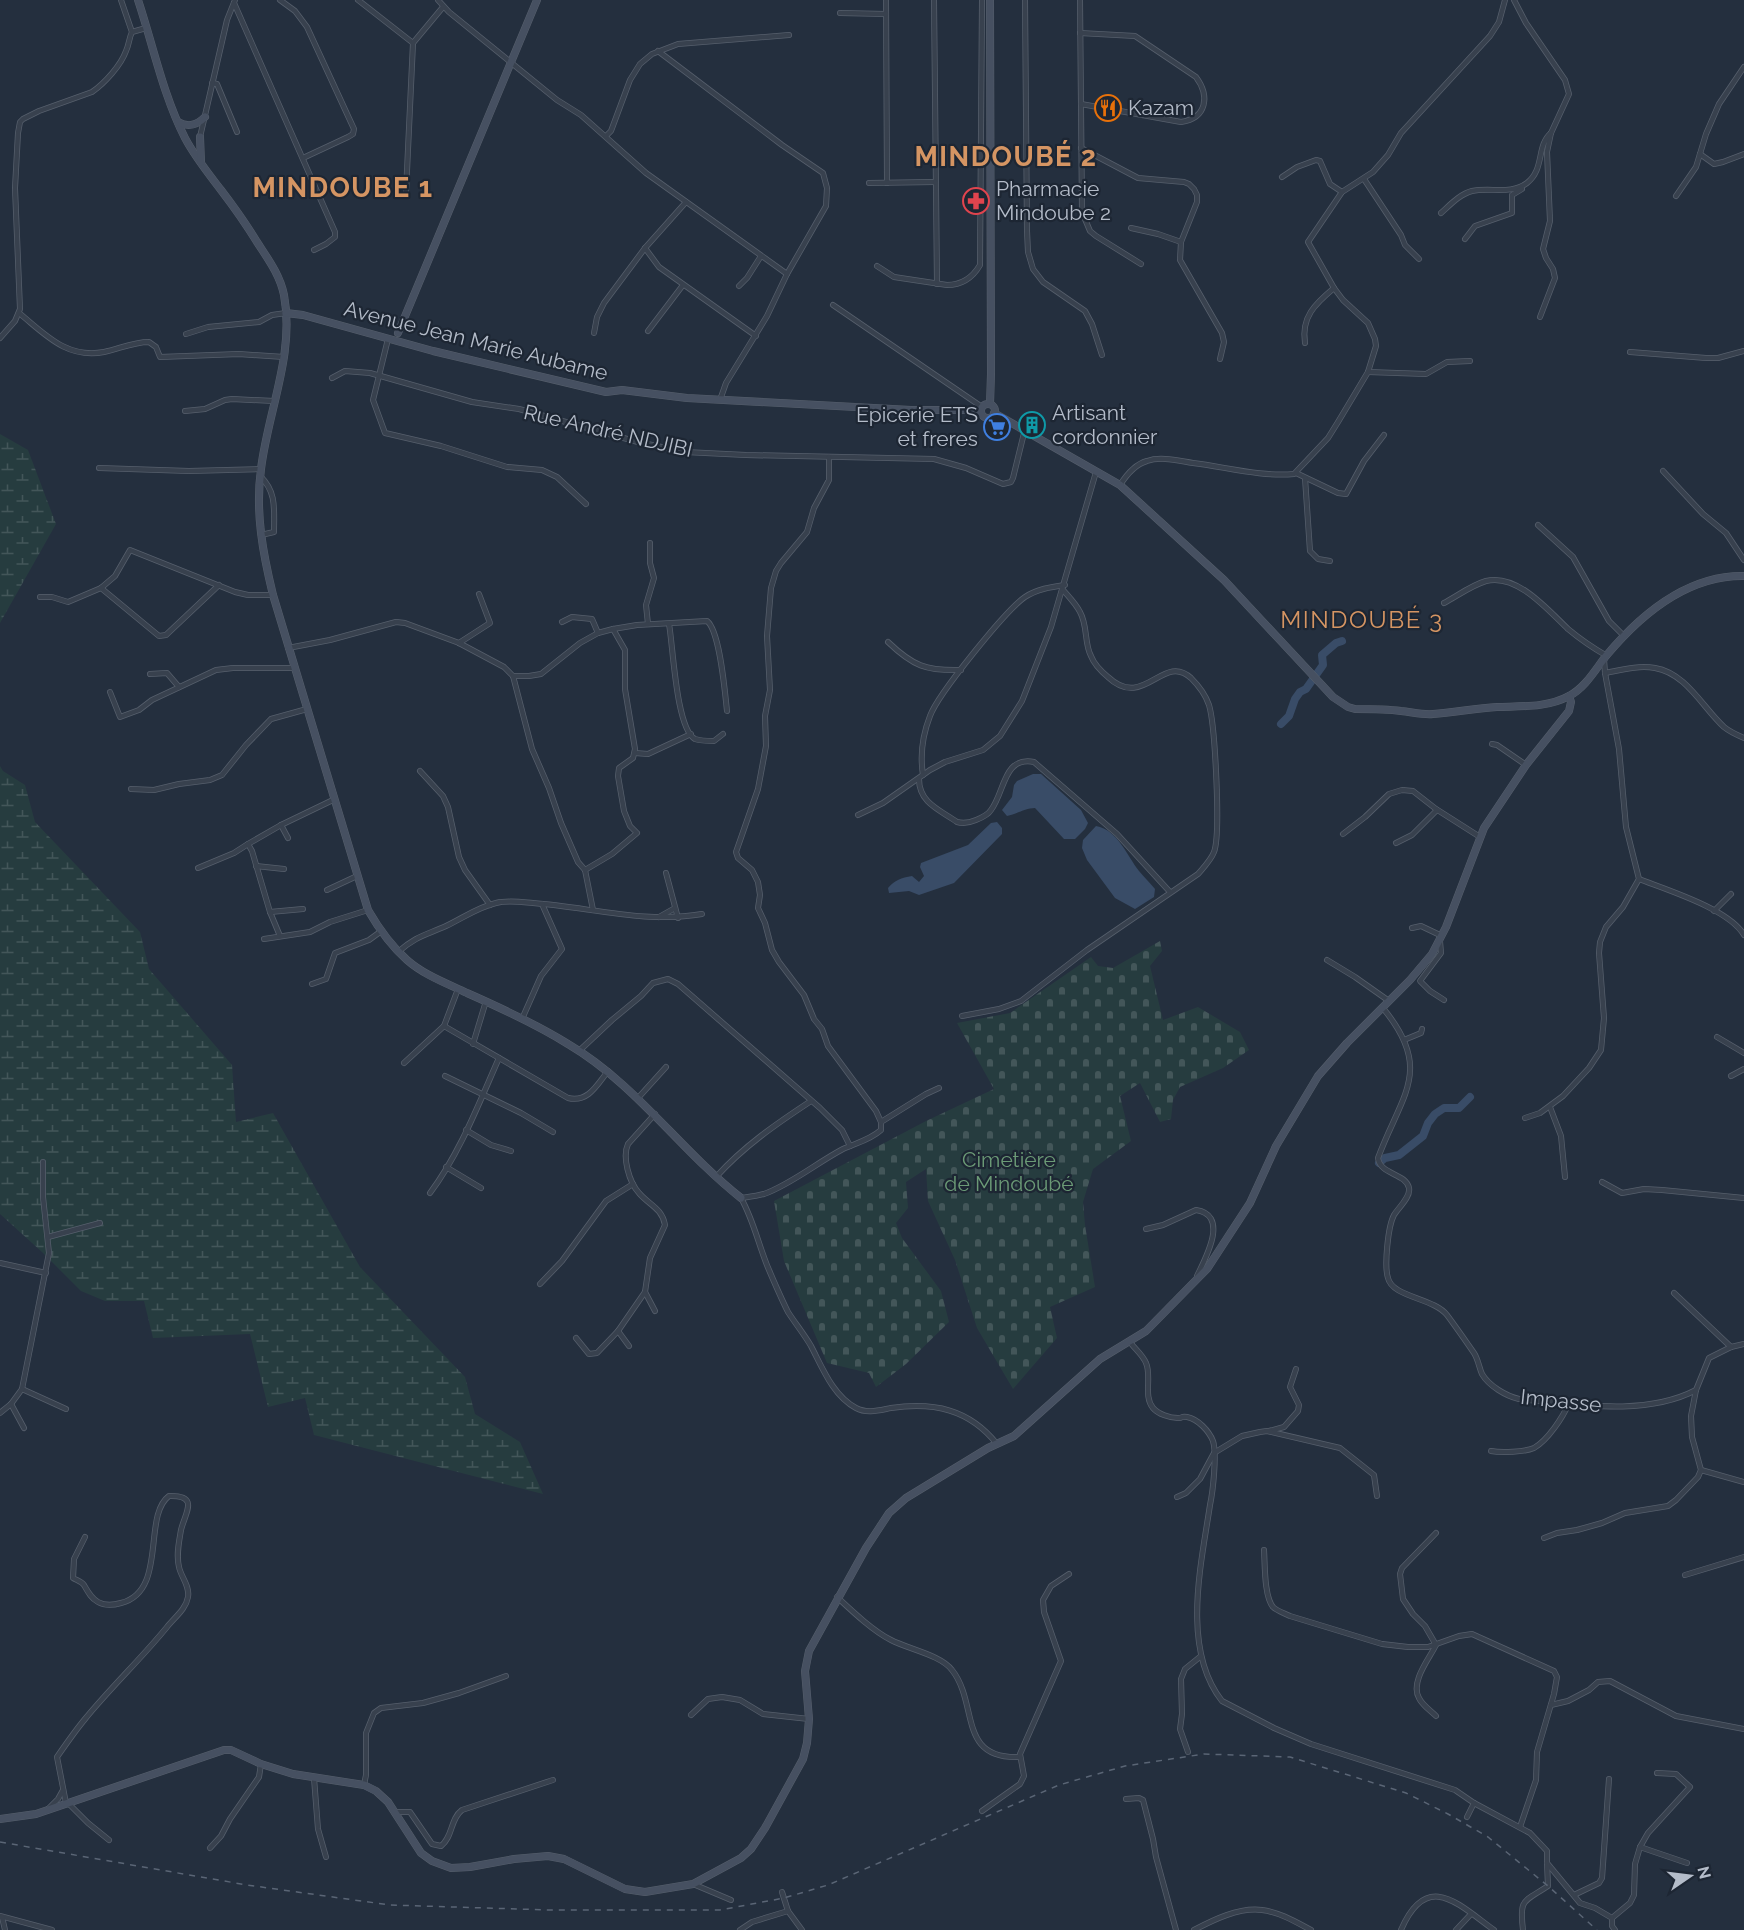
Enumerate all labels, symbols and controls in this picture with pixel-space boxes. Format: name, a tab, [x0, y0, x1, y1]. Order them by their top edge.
restaurant icon: Kazam	[1093, 93, 1123, 123]
place label: Kazam	[1128, 95, 1194, 120]
district label: MINDOUBÉ 2	[915, 140, 1097, 172]
district label: MINDOUBE 1	[252, 172, 434, 203]
place label: Pharmacie Mindoube 2	[996, 176, 1111, 225]
pharmacy icon: Pharmacie Mindoube 2	[961, 186, 991, 216]
street label: Avenue Jean Marie Aubame	[342, 296, 611, 385]
street label: Rue André NDJIBI	[521, 399, 695, 462]
place label: Artisant cordonnier	[1052, 400, 1158, 449]
place label: Epicerie ETS et freres	[856, 402, 978, 451]
building icon: Artisant cordonnier	[1017, 410, 1047, 440]
supermarket icon: Epicerie ETS et freres	[982, 412, 1012, 442]
district label: MINDOUBÉ 3	[1280, 605, 1444, 634]
park label: Cimetière de Mindoubé	[944, 1147, 1074, 1196]
street label: Impasse	[1519, 1384, 1603, 1417]
north arrow	[1660, 1846, 1720, 1906]
text: N	[1693, 1864, 1715, 1881]

